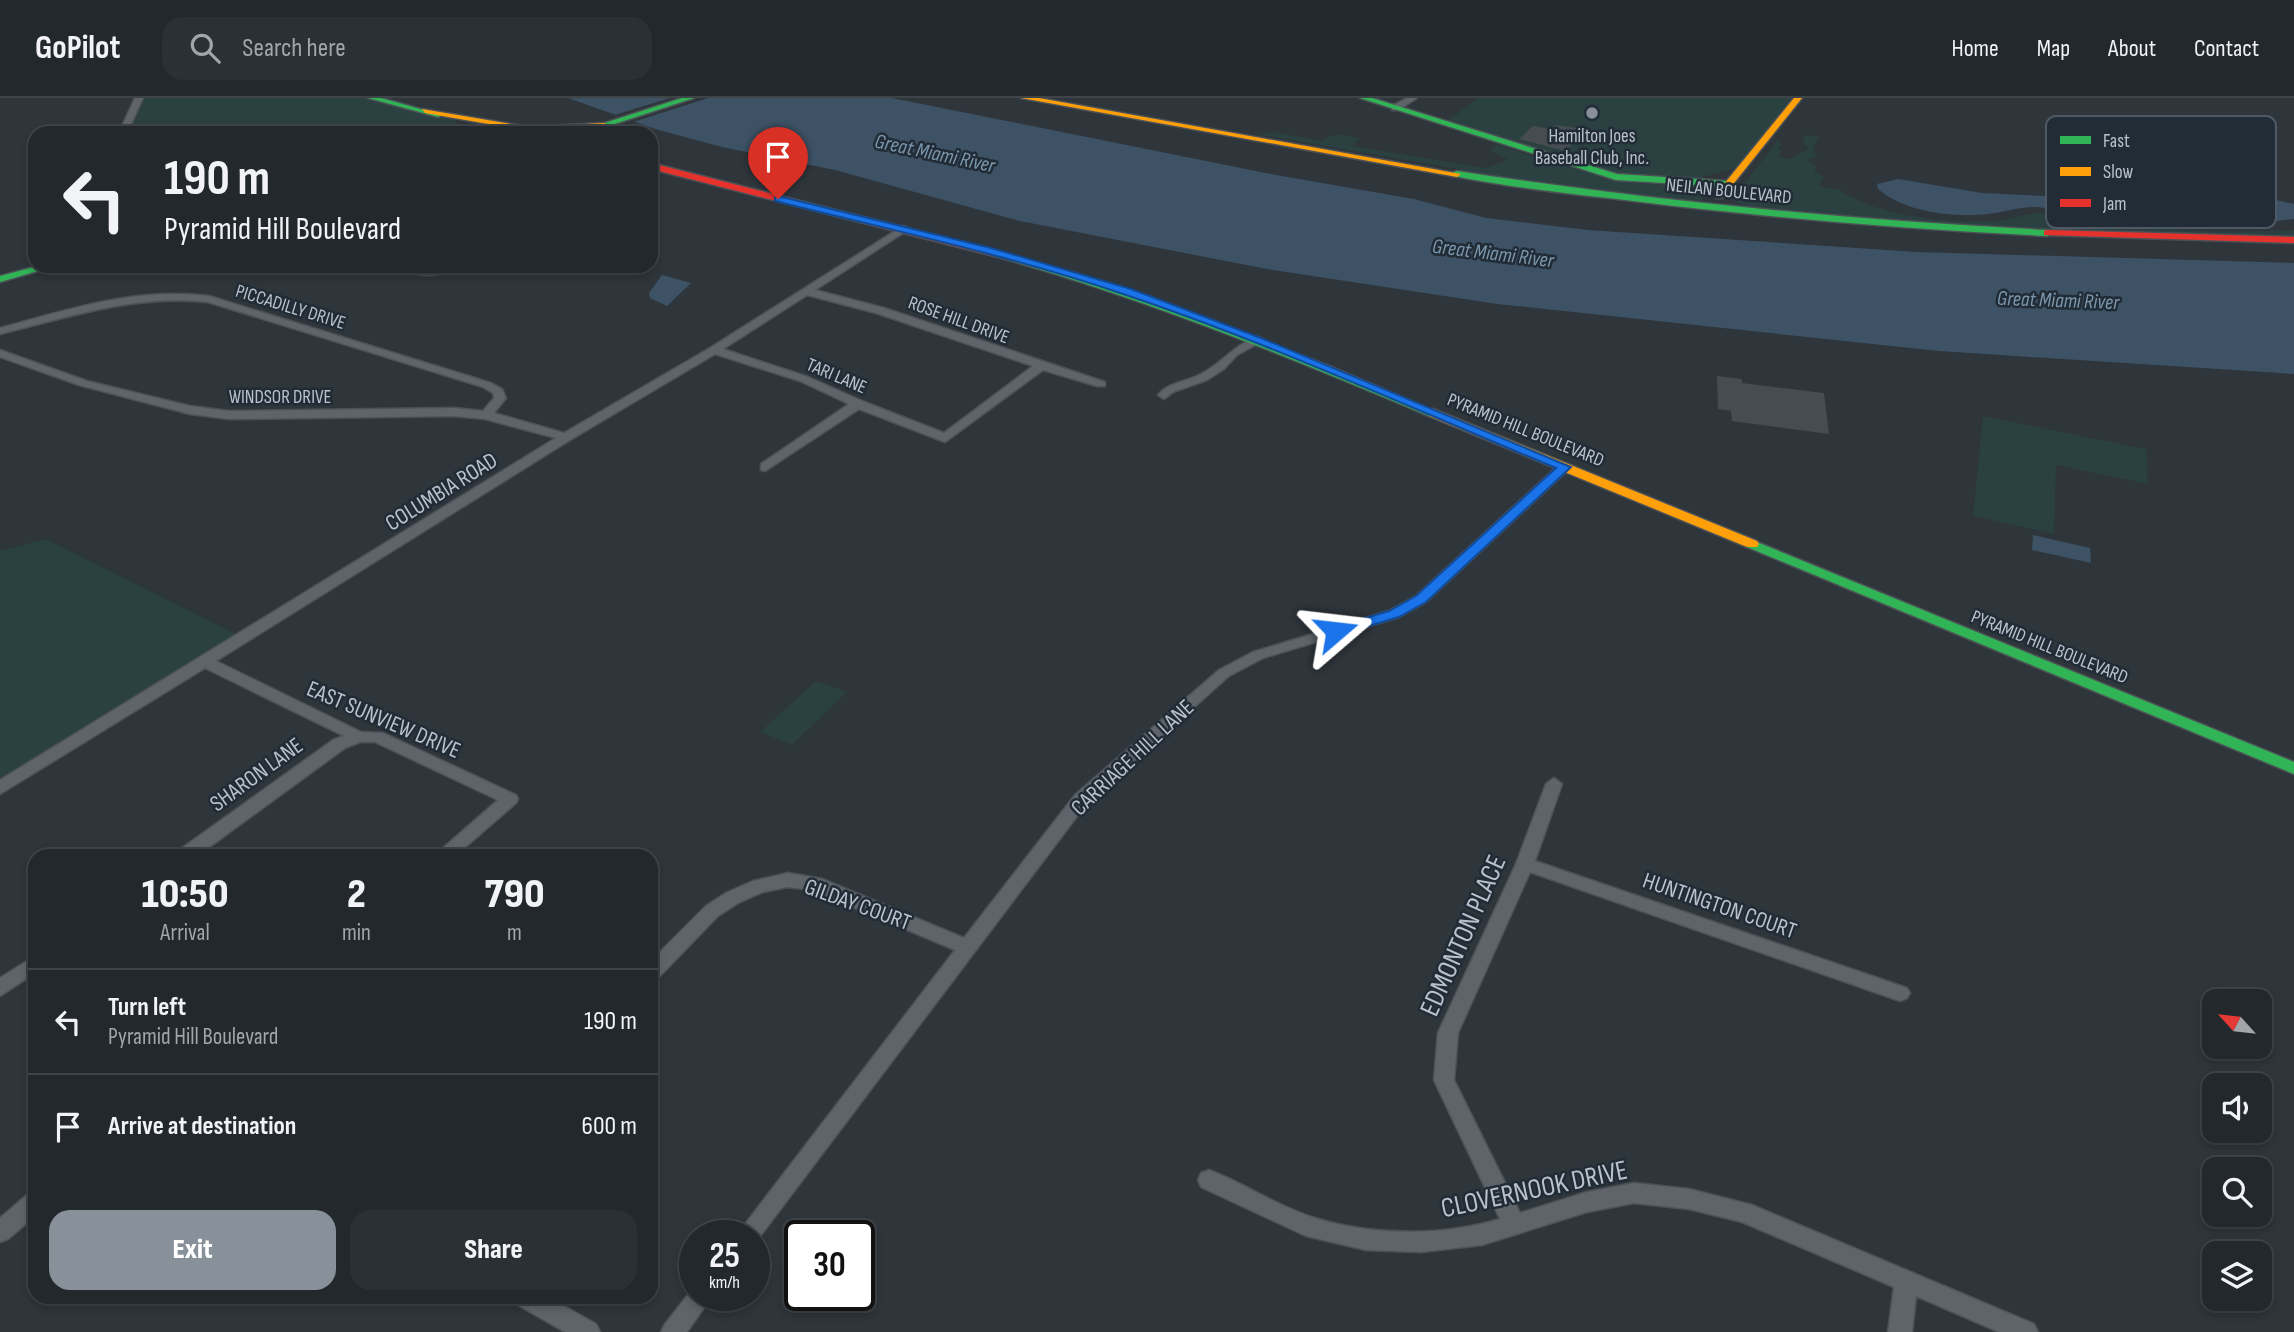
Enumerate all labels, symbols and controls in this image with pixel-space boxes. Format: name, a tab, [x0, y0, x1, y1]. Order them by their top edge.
search box	[162, 17, 652, 80]
text: GoPilot	[35, 28, 120, 68]
icon: search	[186, 29, 224, 67]
text: Search here	[242, 33, 346, 64]
text: Home	[1951, 34, 1999, 63]
text: Map	[2037, 34, 2070, 63]
text: About	[2108, 34, 2156, 63]
text: Contact	[2194, 34, 2259, 63]
marker: Hamilton Joes Baseball Club, Inc.	[1584, 105, 1600, 121]
legend	[2046, 116, 2276, 228]
place label: Hamilton Joes Baseball Club, Inc.	[1535, 125, 1649, 170]
pin	[748, 127, 808, 199]
water label: Great Miami River	[873, 129, 998, 179]
text: Fast	[2103, 130, 2130, 153]
icon: arrive	[759, 138, 797, 176]
text: 190 m	[164, 150, 270, 209]
icon: left	[49, 154, 140, 245]
text: Slow	[2103, 161, 2133, 184]
street label: NEILAN BOULEVARD	[1665, 173, 1793, 210]
text: Jam	[2102, 193, 2126, 216]
text: Pyramid Hill Boulevard	[164, 210, 401, 249]
water label: Great Miami River	[1431, 234, 1556, 273]
street label: PICCADILLY DRIVE	[233, 280, 348, 335]
water label: Great Miami River	[1996, 286, 2121, 315]
street label: ROSE HILL DRIVE	[905, 292, 1012, 349]
street label: TARI LANE	[803, 353, 870, 399]
street label: WINDSOR DRIVE	[229, 386, 331, 409]
street label: PYRAMID HILL BOULEVARD	[1444, 388, 1607, 472]
street label: COLUMBIA ROAD	[380, 446, 503, 537]
position arrow	[1299, 594, 1373, 668]
street label: PYRAMID HILL BOULEVARD	[1968, 605, 2131, 689]
street label: EAST SUNVIEW DRIVE	[303, 675, 465, 765]
street label: CARRIAGE HILL LANE	[1065, 694, 1200, 822]
street label: SHARON LANE	[205, 732, 309, 818]
street label: EDMONTON PLACE	[1413, 850, 1514, 1021]
street label: HUNTINGTON COURT	[1639, 867, 1800, 945]
text: 10:50	[142, 869, 229, 920]
text: 2	[347, 869, 366, 920]
text: 790	[484, 869, 544, 920]
street label: GILDAY COURT	[801, 873, 915, 937]
text: Arrival	[160, 919, 210, 947]
text: min	[342, 919, 371, 947]
text: m	[507, 919, 522, 947]
north arrow	[2202, 989, 2272, 1059]
map controls	[2202, 989, 2272, 1311]
text: Turn left	[108, 992, 186, 1023]
icon: left	[49, 1003, 87, 1041]
text: 190 m	[584, 1006, 637, 1037]
text: Pyramid Hill Boulevard	[108, 1023, 278, 1051]
button: sound	[2202, 1073, 2272, 1143]
icon: arrive	[49, 1108, 87, 1146]
text: Arrive at destination	[108, 1111, 296, 1142]
text: 600 m	[582, 1111, 637, 1142]
street label: CLOVERNOOK DRIVE	[1438, 1154, 1631, 1225]
button: search	[2202, 1157, 2272, 1227]
button: Exit	[49, 1210, 336, 1290]
button: Share	[350, 1210, 637, 1290]
speed limit sign: 30	[784, 1220, 875, 1311]
text: 25	[709, 1235, 740, 1278]
button: layers	[2202, 1241, 2272, 1311]
text: km/h	[709, 1272, 740, 1293]

